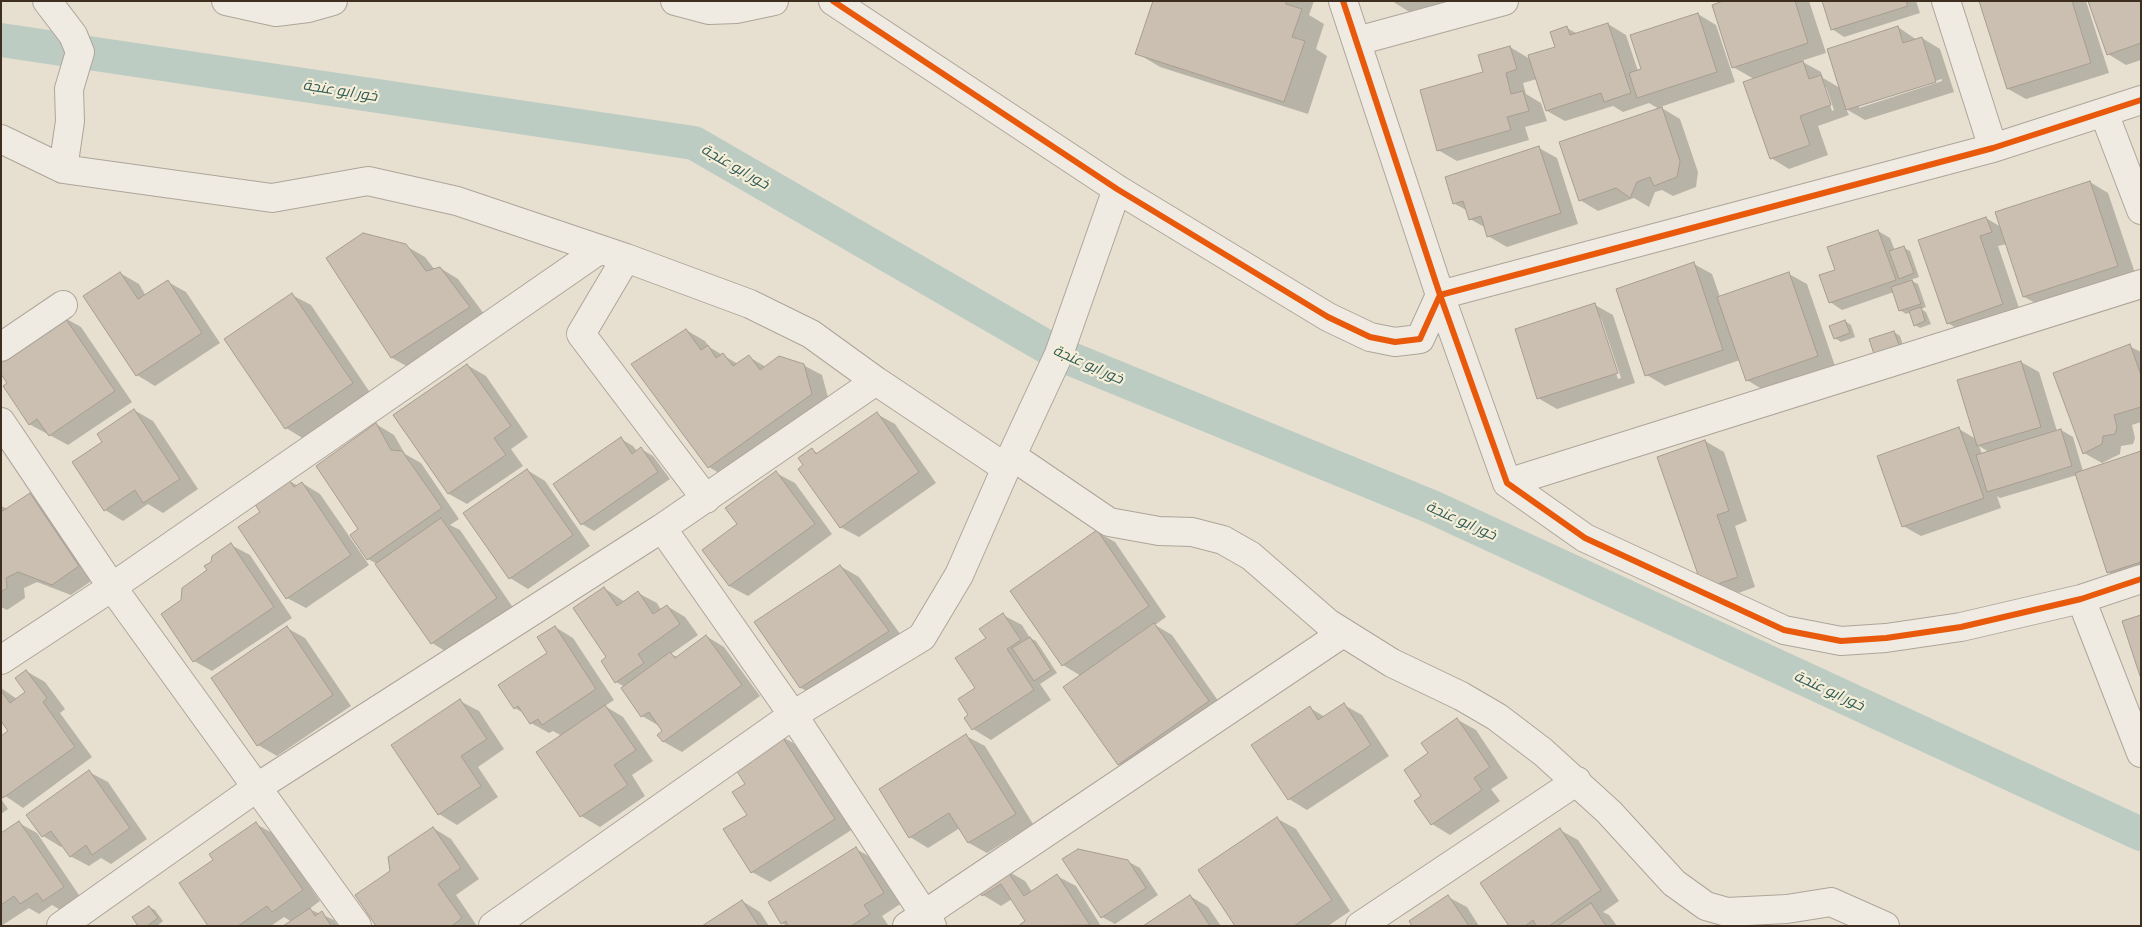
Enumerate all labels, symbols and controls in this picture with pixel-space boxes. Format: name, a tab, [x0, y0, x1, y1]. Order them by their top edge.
water label: خور ابو عنجة	[301, 76, 379, 106]
water label: خور ابو عنجة	[698, 140, 772, 194]
water label: خور ابو عنجة	[1050, 341, 1126, 389]
water label: خور ابو عنجة	[1423, 497, 1499, 545]
water label: خور ابو عنجة	[1791, 667, 1867, 715]

